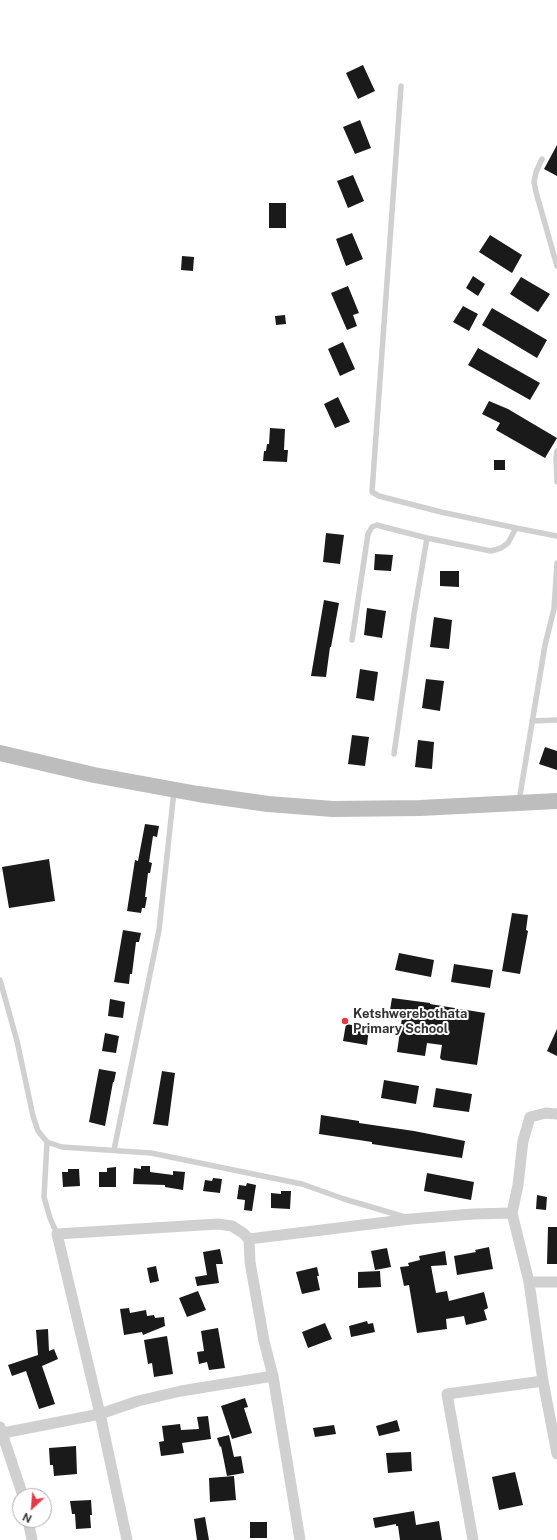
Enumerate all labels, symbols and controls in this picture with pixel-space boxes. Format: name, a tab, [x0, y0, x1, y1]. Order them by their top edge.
place label: Ketshwerebothata Primary School	[353, 1006, 467, 1037]
marker: Ketshwerebothata Primary School	[340, 1016, 350, 1026]
north arrow	[12, 1488, 52, 1528]
text: N	[21, 1511, 34, 1525]

